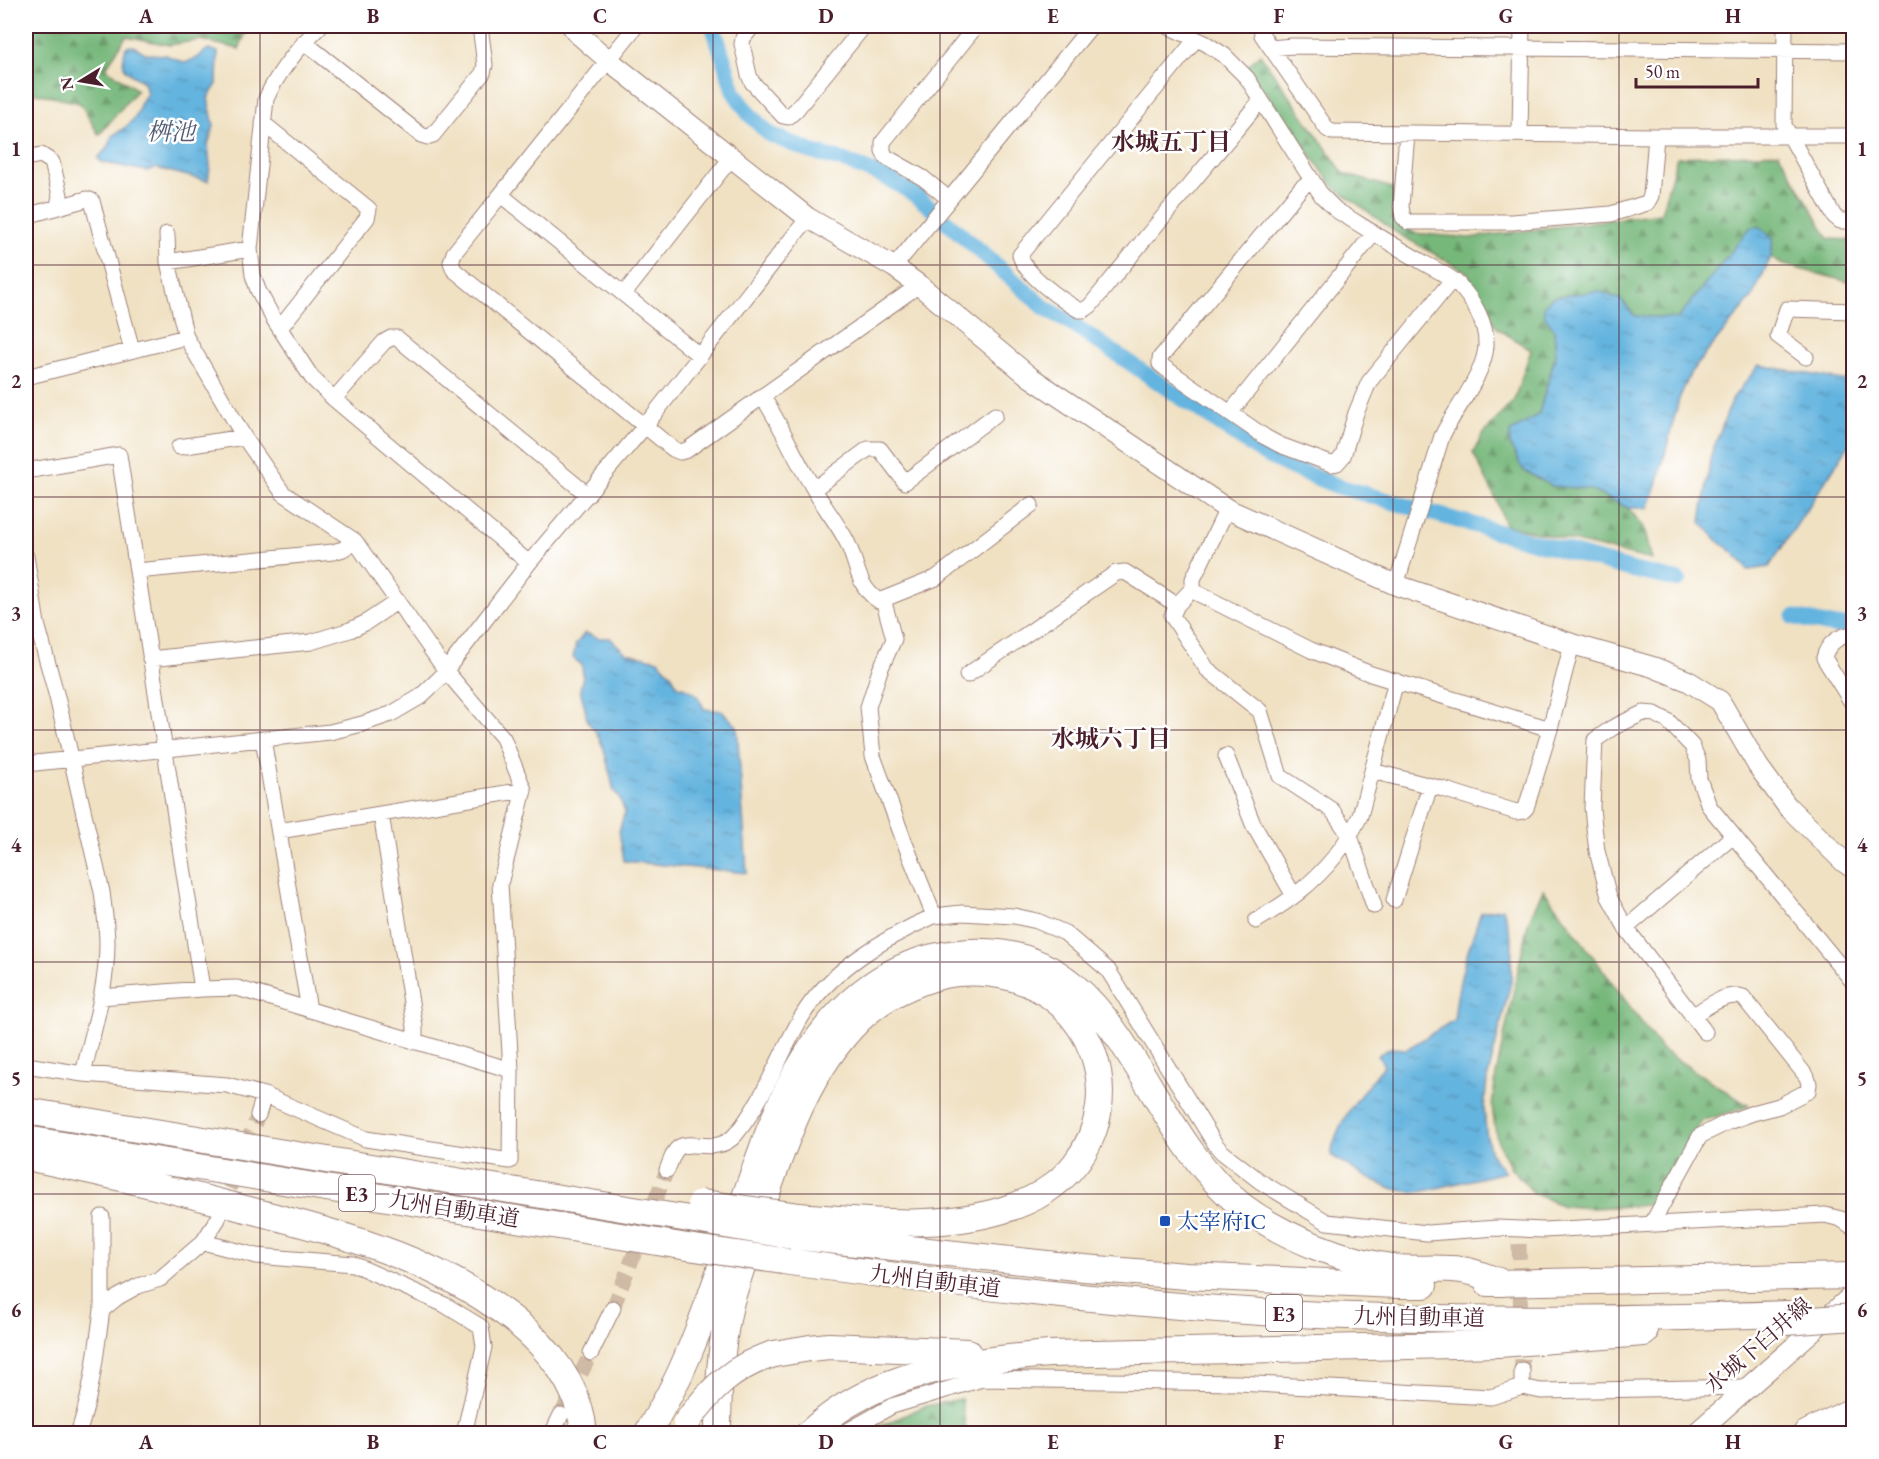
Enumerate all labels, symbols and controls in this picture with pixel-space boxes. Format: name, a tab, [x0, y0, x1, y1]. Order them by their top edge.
text: A	[138, 3, 154, 29]
text: B	[367, 3, 379, 29]
text: C	[593, 3, 607, 29]
text: D	[818, 3, 834, 29]
text: E	[1047, 3, 1059, 29]
text: F	[1274, 3, 1285, 29]
text: G	[1499, 3, 1513, 29]
text: H	[1725, 3, 1741, 29]
north arrow	[51, 51, 111, 111]
scale bar	[1636, 51, 1758, 89]
text: 50 m	[1645, 60, 1680, 83]
text: N	[55, 75, 78, 92]
water label: 桝池	[147, 116, 198, 147]
district label: 水城五丁目	[1111, 126, 1231, 157]
text: 1	[11, 136, 21, 162]
text: 1	[1857, 136, 1867, 162]
text: 2	[11, 368, 22, 394]
text: 2	[1857, 368, 1868, 394]
text: 3	[11, 600, 21, 626]
text: 3	[1857, 600, 1867, 626]
district label: 水城六丁目	[1051, 723, 1171, 754]
text: 4	[11, 832, 22, 858]
text: 4	[1857, 832, 1868, 858]
text: 5	[11, 1065, 21, 1091]
text: 5	[1857, 1065, 1867, 1091]
road number: E3	[339, 1175, 375, 1211]
street label: 九州自動車道	[387, 1184, 521, 1234]
place label: 太宰府IC	[1177, 1207, 1266, 1236]
marker: 太宰府IC	[1158, 1214, 1172, 1228]
street label: 九州自動車道	[868, 1259, 1002, 1303]
street label: 水城下臼井線	[1699, 1291, 1817, 1399]
road number: E3	[1266, 1295, 1302, 1331]
text: 6	[11, 1297, 22, 1323]
text: 6	[1857, 1297, 1868, 1323]
street label: 九州自動車道	[1353, 1301, 1485, 1333]
text: A	[138, 1429, 154, 1455]
text: B	[367, 1429, 379, 1455]
text: C	[593, 1429, 607, 1455]
text: D	[818, 1429, 834, 1455]
text: E	[1047, 1429, 1059, 1455]
text: F	[1274, 1429, 1285, 1455]
text: G	[1499, 1429, 1513, 1455]
text: H	[1725, 1429, 1741, 1455]

